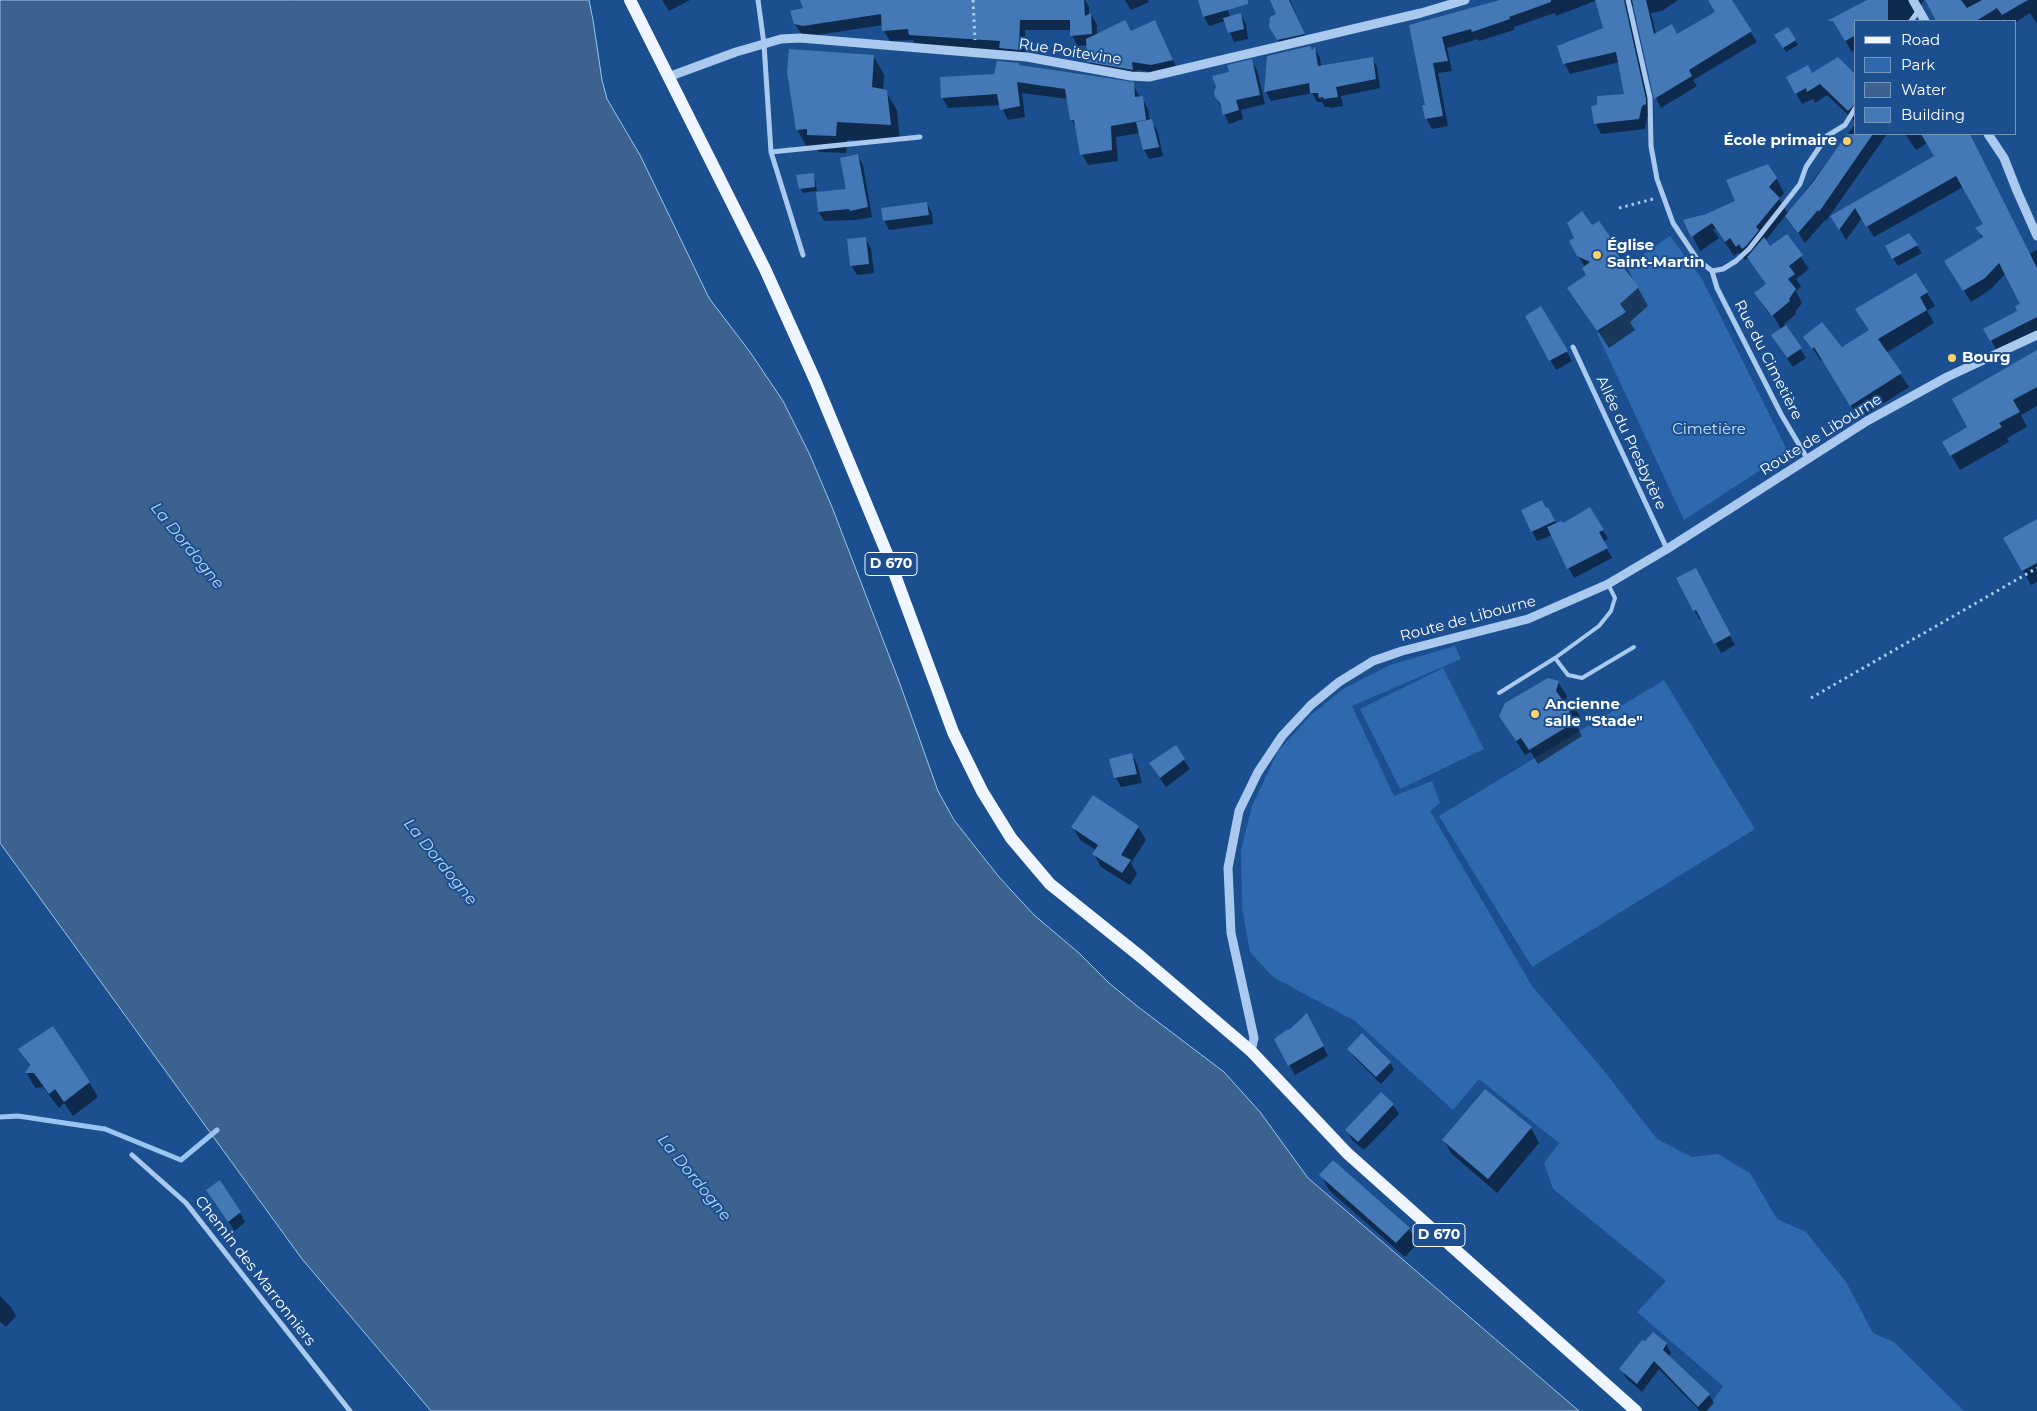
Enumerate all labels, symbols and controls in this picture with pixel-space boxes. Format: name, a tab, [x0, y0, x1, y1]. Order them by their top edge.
legend	[1854, 20, 2017, 135]
text: Road	[1901, 30, 1940, 49]
street label: Rue Poitevine	[1017, 35, 1123, 69]
text: Park	[1901, 55, 1935, 74]
text: Water	[1901, 80, 1947, 99]
text: Building	[1901, 105, 1965, 124]
place label: École primaire	[1724, 132, 1837, 150]
marker: École primaire	[1841, 135, 1853, 147]
place label: Église Saint-Martin	[1607, 237, 1705, 272]
marker: Église Saint-Martin	[1591, 249, 1603, 261]
street label: Rue du Cimetière	[1730, 297, 1806, 423]
place label: Bourg	[1962, 349, 2010, 367]
marker: Bourg	[1946, 352, 1958, 364]
street label: Allée du Presbytère	[1592, 373, 1670, 513]
street label: Route de Libourne	[1757, 390, 1885, 480]
park label: Cimetière	[1672, 421, 1746, 439]
water label: La Dordogne	[146, 499, 228, 593]
road number: D 670	[865, 552, 917, 576]
street label: Route de Libourne	[1398, 592, 1538, 646]
place label: Ancienne salle "Stade"	[1545, 696, 1643, 731]
marker: Ancienne salle "Stade"	[1529, 708, 1541, 720]
water label: La Dordogne	[399, 815, 481, 909]
water label: La Dordogne	[653, 1131, 735, 1225]
street label: Chemin des Marronniers	[191, 1192, 319, 1350]
road number: D 670	[1413, 1224, 1465, 1246]

